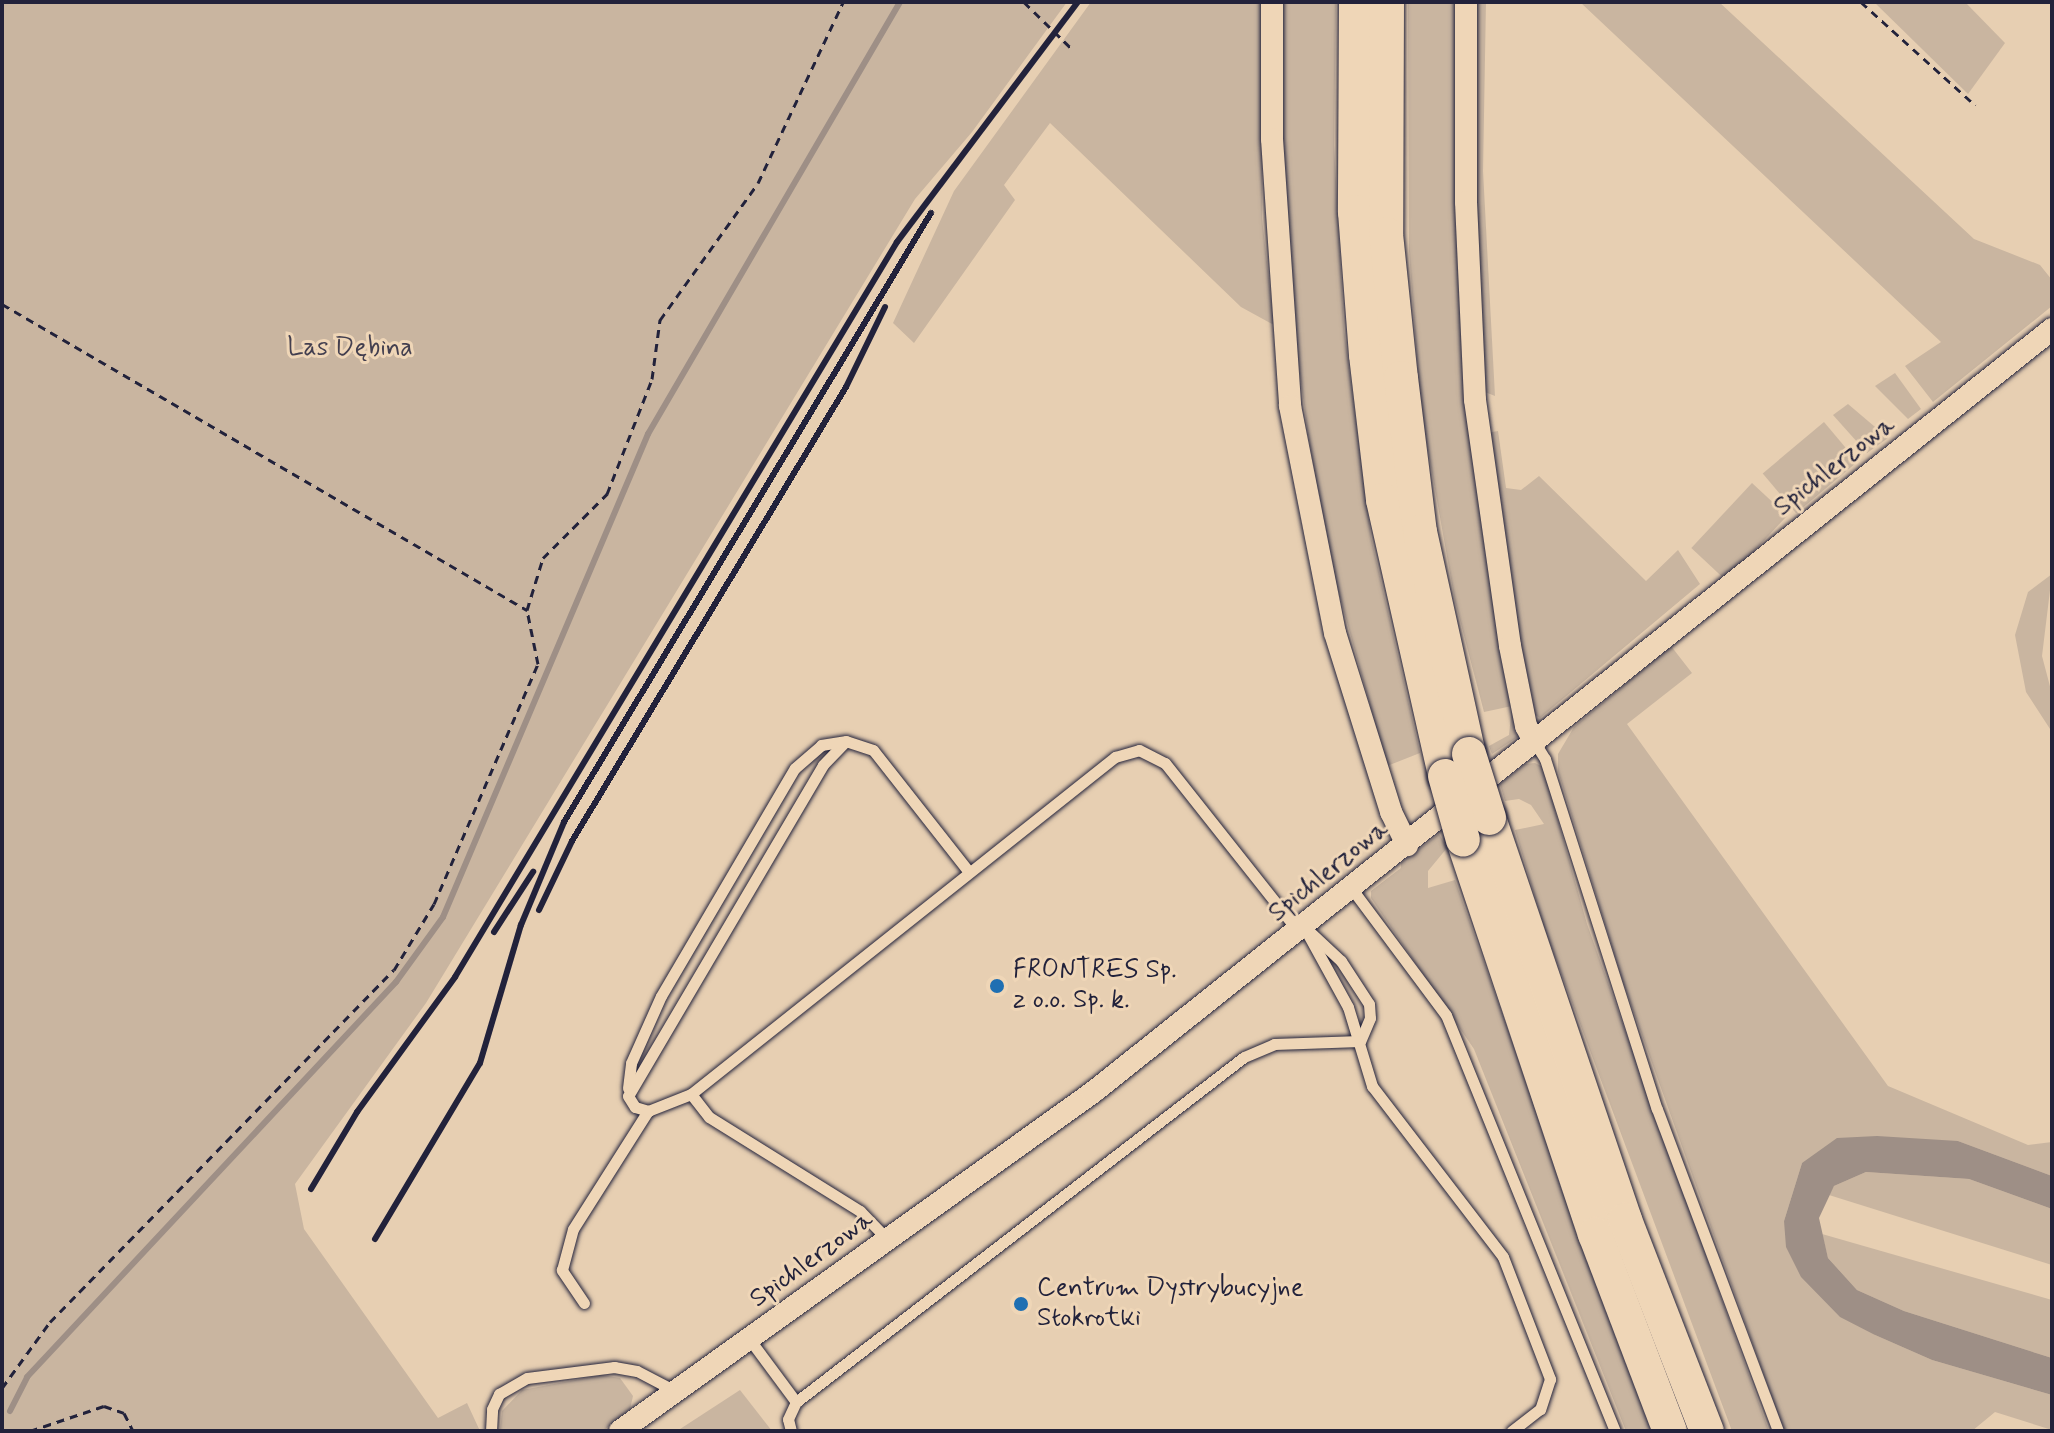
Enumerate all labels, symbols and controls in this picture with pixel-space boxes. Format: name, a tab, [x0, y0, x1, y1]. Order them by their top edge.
park label: Las Dębina	[288, 333, 412, 365]
street label: Spichlerzowa	[1768, 410, 1902, 524]
street label: Spichlerzowa	[1263, 814, 1395, 930]
place label: FRONTRES Sp. z o.o. Sp. k.	[1013, 955, 1177, 1016]
marker: FRONTRES Sp. z o.o. Sp. k.	[988, 977, 1006, 995]
street label: Spichlerzowa	[744, 1205, 880, 1315]
place label: Centrum Dystrybucyjne Stokrotki	[1037, 1273, 1303, 1334]
marker: Centrum Dystrybucyjne Stokrotki	[1012, 1295, 1030, 1313]

